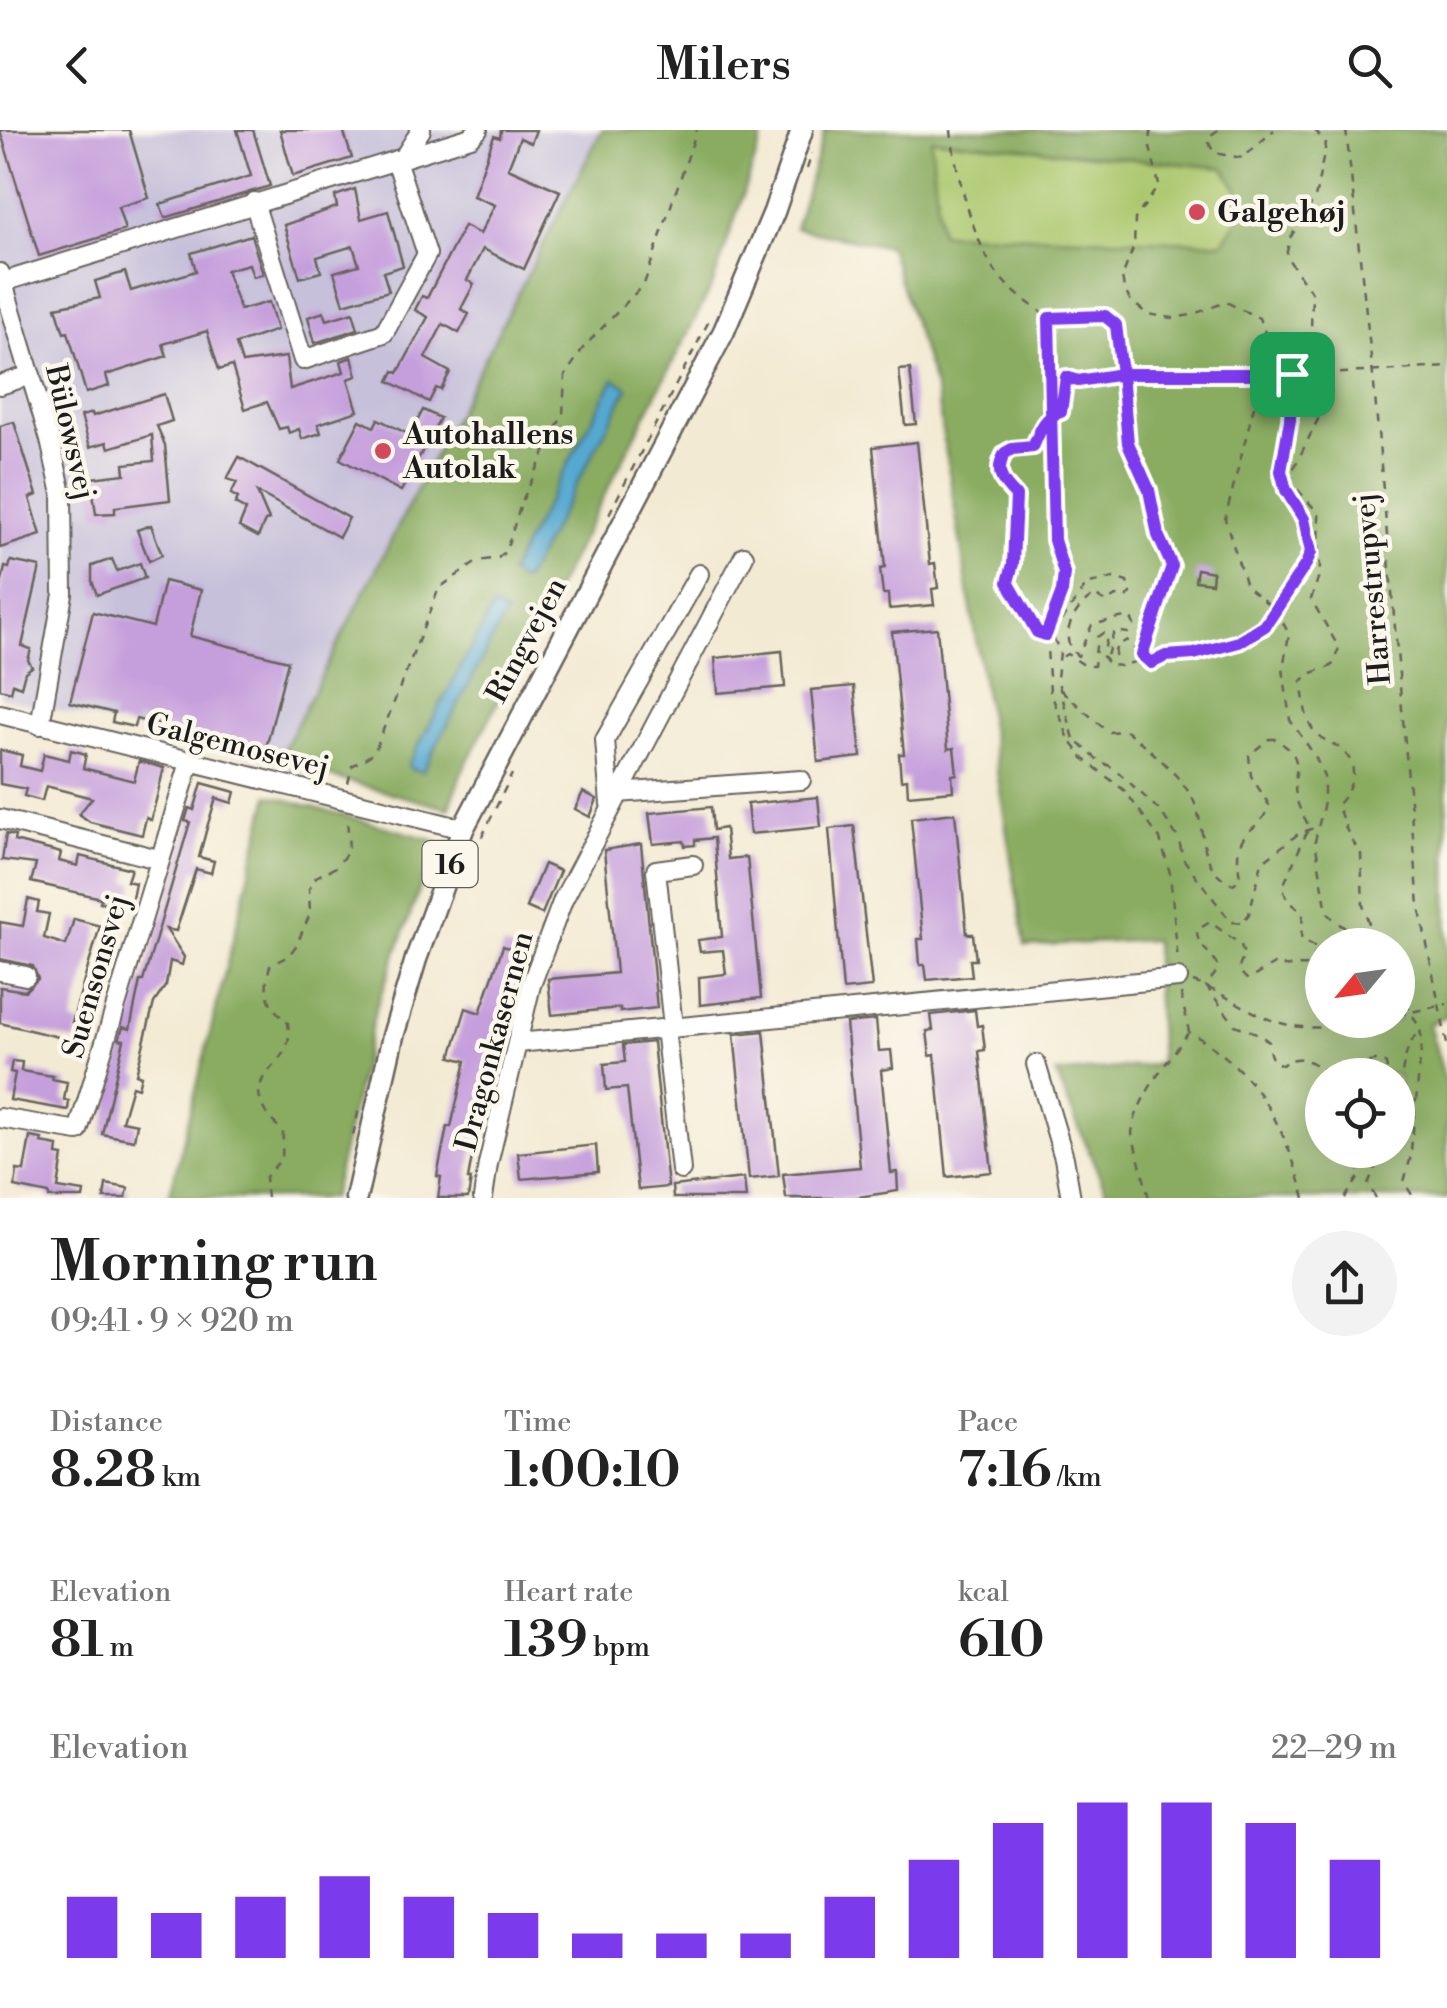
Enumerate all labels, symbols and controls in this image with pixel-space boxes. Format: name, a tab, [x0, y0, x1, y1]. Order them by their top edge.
text: Milers	[656, 37, 791, 94]
icon: back	[50, 38, 105, 93]
icon: search	[1342, 38, 1397, 93]
place label: Galgehøj	[1217, 194, 1346, 232]
marker: Galgehøj	[1186, 201, 1208, 223]
pin	[1250, 332, 1335, 417]
icon: arrive	[1265, 347, 1320, 402]
street label: Bülowsvej	[36, 360, 104, 504]
place label: Autohallens Autolak	[402, 416, 573, 488]
marker: Autohallens Autolak	[372, 440, 394, 462]
street label: Harrestrupvej	[1346, 491, 1400, 686]
street label: Ringvejen	[478, 571, 576, 710]
street label: Galgemosevej	[142, 705, 333, 787]
road number: 16	[422, 841, 478, 887]
street label: Suensonsvej	[54, 890, 137, 1062]
street label: Dragonkasernen	[447, 927, 543, 1155]
north arrow	[1305, 928, 1415, 1038]
map controls	[1305, 928, 1415, 1168]
button: locate	[1305, 1058, 1415, 1168]
text: Morning run	[50, 1229, 378, 1298]
button: share	[1292, 1231, 1397, 1336]
text: 09:41 · 9 × 920 m	[50, 1301, 294, 1341]
text: Distance	[50, 1405, 163, 1440]
text: Time	[504, 1405, 571, 1440]
text: Pace	[958, 1405, 1018, 1440]
text: 8.28	[50, 1440, 156, 1502]
text: 1:00:10	[504, 1440, 681, 1502]
text: 7:16	[958, 1440, 1052, 1502]
text: km	[156, 1460, 201, 1495]
text: /km	[1052, 1460, 1102, 1495]
text: Elevation	[50, 1575, 171, 1610]
text: Heart rate	[504, 1575, 633, 1610]
text: kcal	[958, 1575, 1009, 1610]
text: 81	[50, 1610, 104, 1672]
text: 139	[504, 1610, 588, 1672]
text: 610	[958, 1610, 1045, 1672]
text: m	[104, 1630, 134, 1665]
text: bpm	[588, 1630, 650, 1665]
text: Elevation	[50, 1728, 189, 1768]
text: 22–29 m	[1271, 1728, 1397, 1768]

